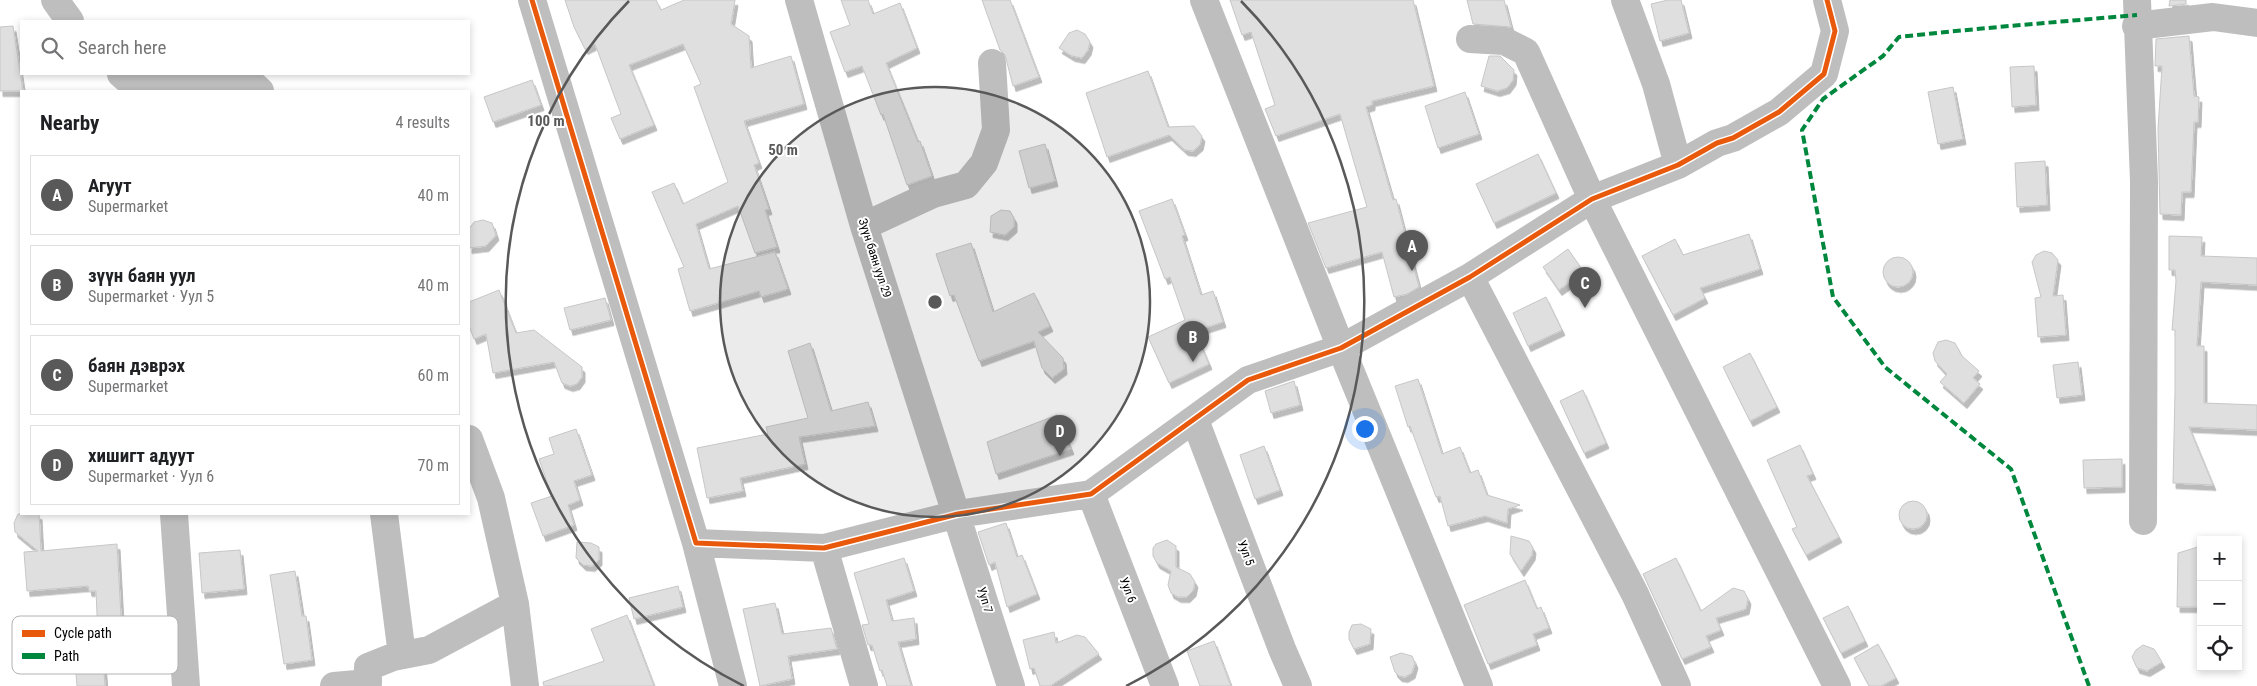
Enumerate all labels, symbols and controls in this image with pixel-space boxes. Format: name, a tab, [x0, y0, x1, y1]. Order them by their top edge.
search box	[20, 20, 470, 75]
icon: search	[38, 34, 66, 62]
text: Search here	[78, 36, 166, 59]
text: Nearby	[40, 111, 99, 135]
text: 100 m	[527, 112, 565, 130]
text: 4 results	[395, 113, 450, 132]
text: 50 m	[768, 141, 798, 159]
text: Агуут	[88, 174, 132, 197]
text: A	[52, 186, 62, 205]
text: 40 m	[417, 186, 449, 205]
text: Supermarket	[88, 197, 168, 216]
street label: Зүүн баян уул 29	[856, 217, 894, 299]
pin: A	[1396, 230, 1428, 271]
text: зүүн баян уул	[88, 264, 195, 287]
pin: C	[1569, 267, 1601, 308]
text: B	[53, 276, 61, 295]
text: 40 m	[417, 276, 449, 295]
text: Supermarket · Уул 5	[88, 287, 214, 306]
centre of rings	[926, 293, 944, 311]
pin: B	[1177, 321, 1209, 362]
text: баян дэврэх	[88, 354, 185, 377]
text: C	[52, 366, 62, 385]
text: 60 m	[417, 366, 449, 385]
text: Supermarket	[88, 377, 168, 396]
pin: D	[1044, 415, 1076, 456]
your location	[1352, 416, 1378, 442]
text: хишигт адуут	[88, 444, 195, 467]
text: D	[52, 456, 62, 475]
text: 70 m	[417, 456, 449, 475]
text: Supermarket · Уул 6	[88, 467, 214, 486]
map controls	[2197, 536, 2242, 671]
button: +	[2197, 536, 2242, 581]
street label: Уул 5	[1235, 538, 1257, 568]
street label: Уул 6	[1117, 575, 1139, 605]
button: −	[2197, 581, 2242, 626]
street label: Ууп 7	[974, 585, 996, 615]
legend	[12, 616, 178, 674]
text: Cycle path	[54, 625, 112, 641]
button: locate	[2197, 626, 2242, 671]
text: Path	[54, 648, 79, 664]

